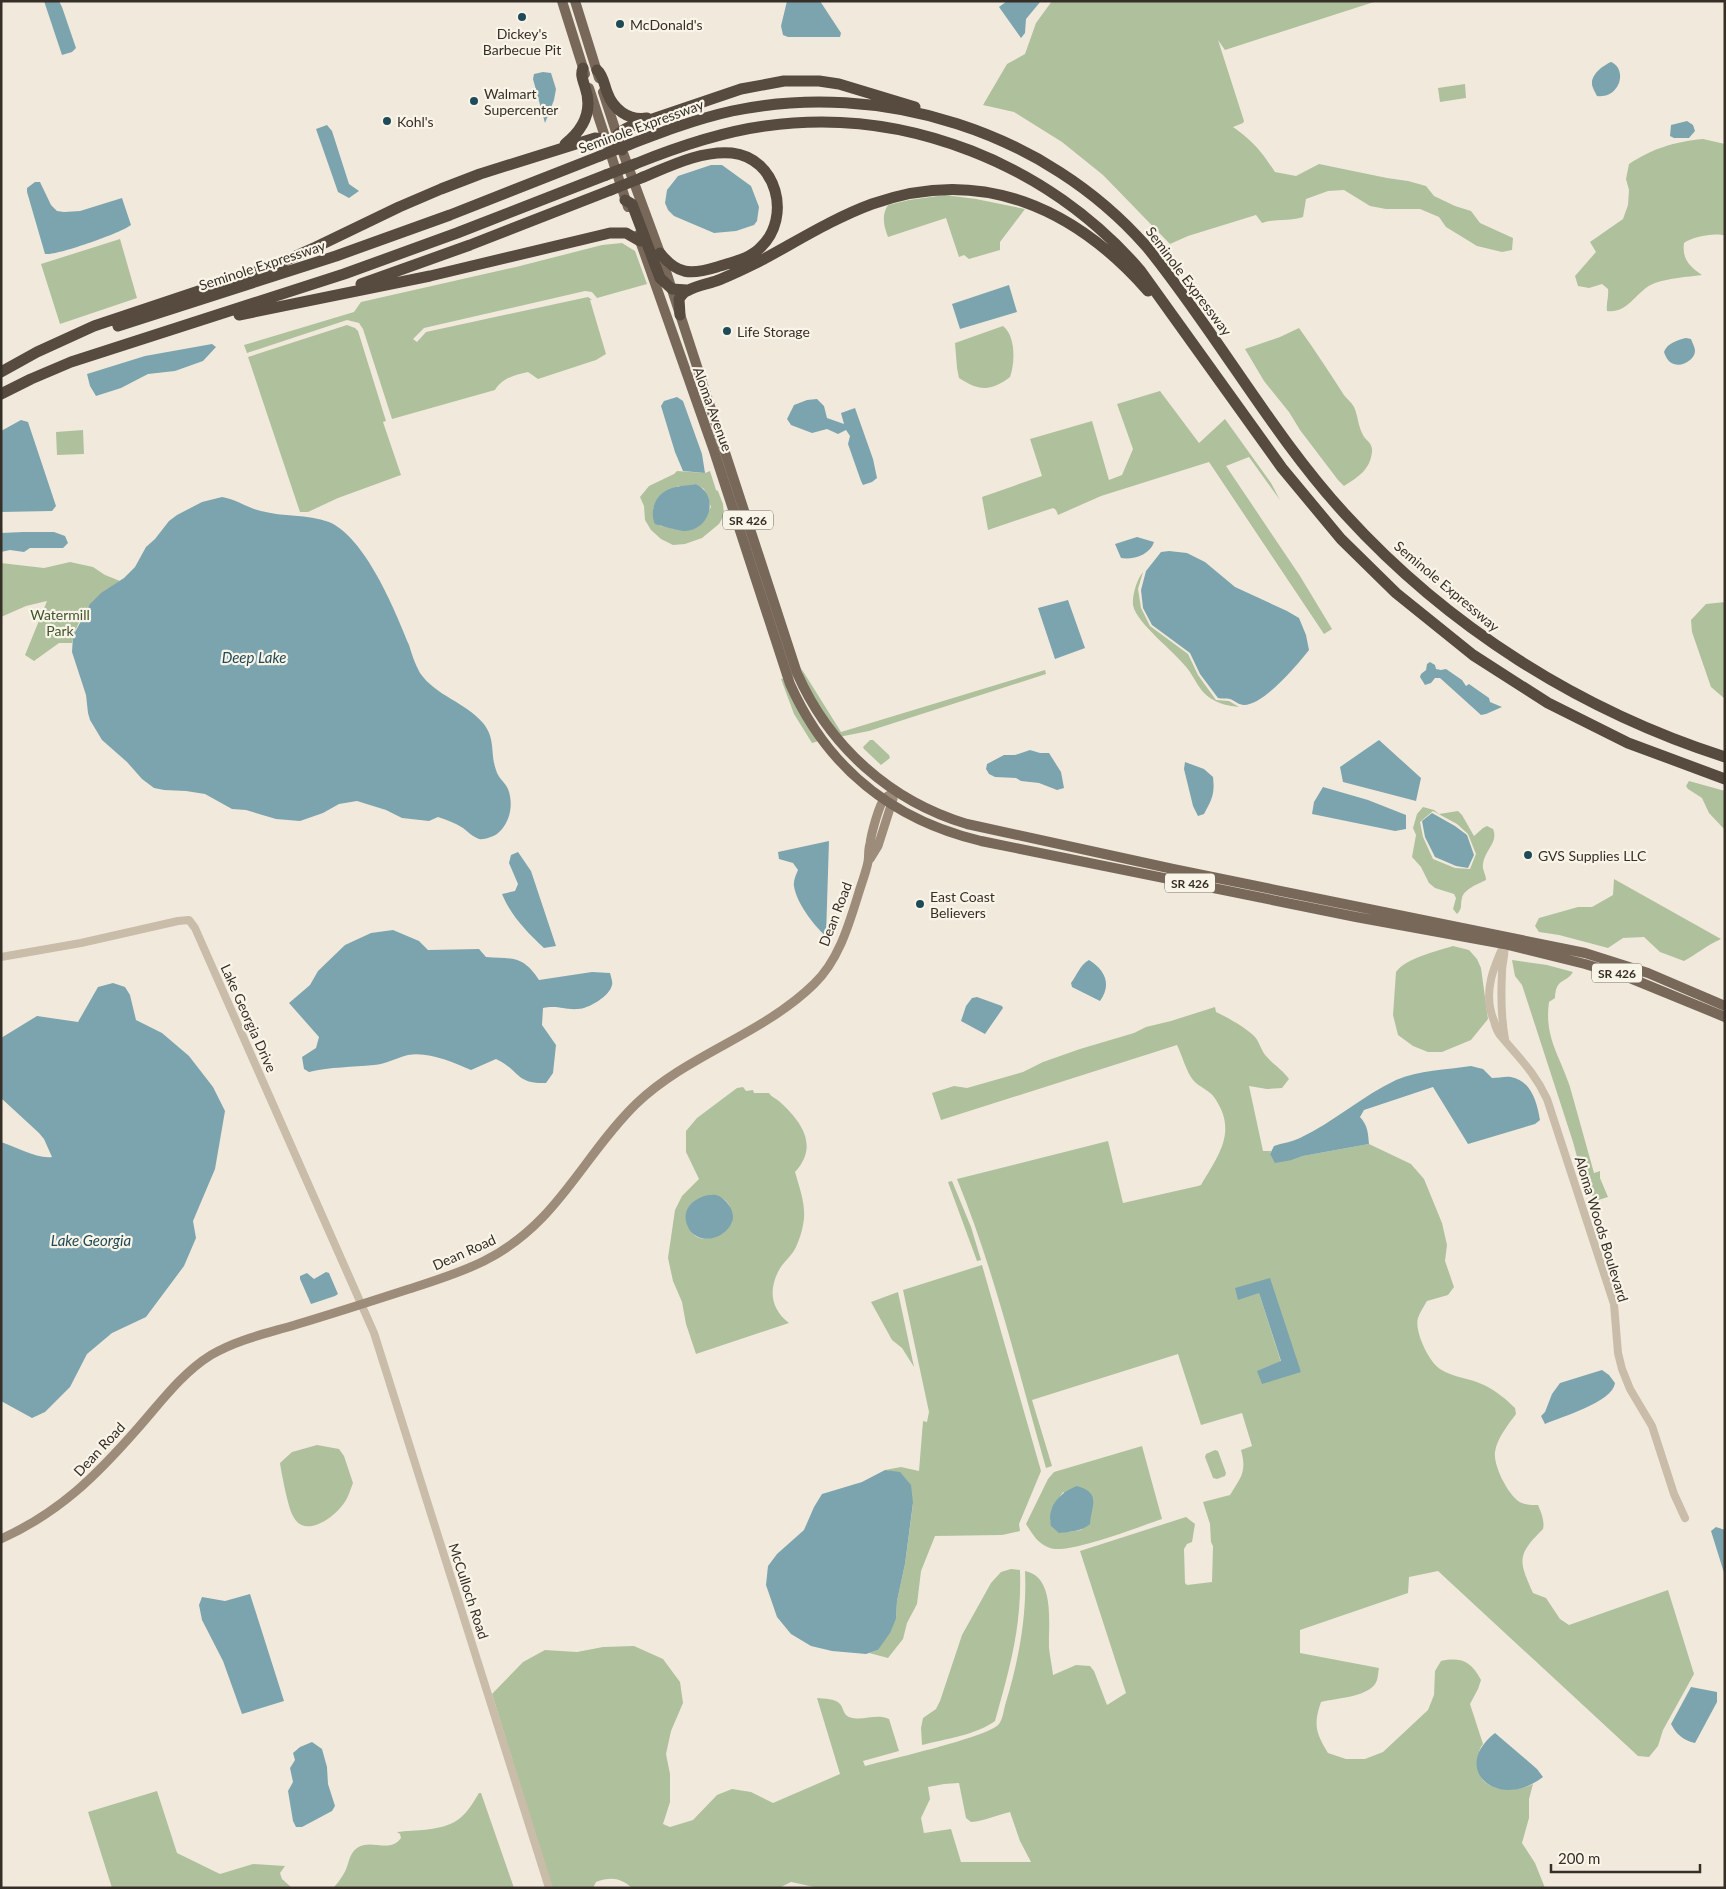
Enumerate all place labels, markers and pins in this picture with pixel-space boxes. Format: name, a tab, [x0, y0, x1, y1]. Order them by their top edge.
marker: Dickey's Barbecue Pit	[516, 11, 528, 23]
place label: McDonald's	[630, 16, 703, 33]
marker: McDonald's	[614, 18, 626, 30]
place label: Dickey's Barbecue Pit	[483, 25, 561, 58]
place label: Walmart Supercenter	[484, 85, 558, 118]
marker: Walmart Supercenter	[468, 95, 480, 107]
place label: Kohl's	[397, 113, 434, 130]
marker: Kohl's	[381, 115, 393, 127]
place label: Life Storage	[737, 323, 810, 340]
marker: Life Storage	[721, 325, 733, 337]
place label: GVS Supplies LLC	[1538, 847, 1647, 864]
marker: GVS Supplies LLC	[1522, 849, 1534, 861]
place label: East Coast Believers	[930, 888, 995, 921]
marker: East Coast Believers	[914, 898, 926, 910]

